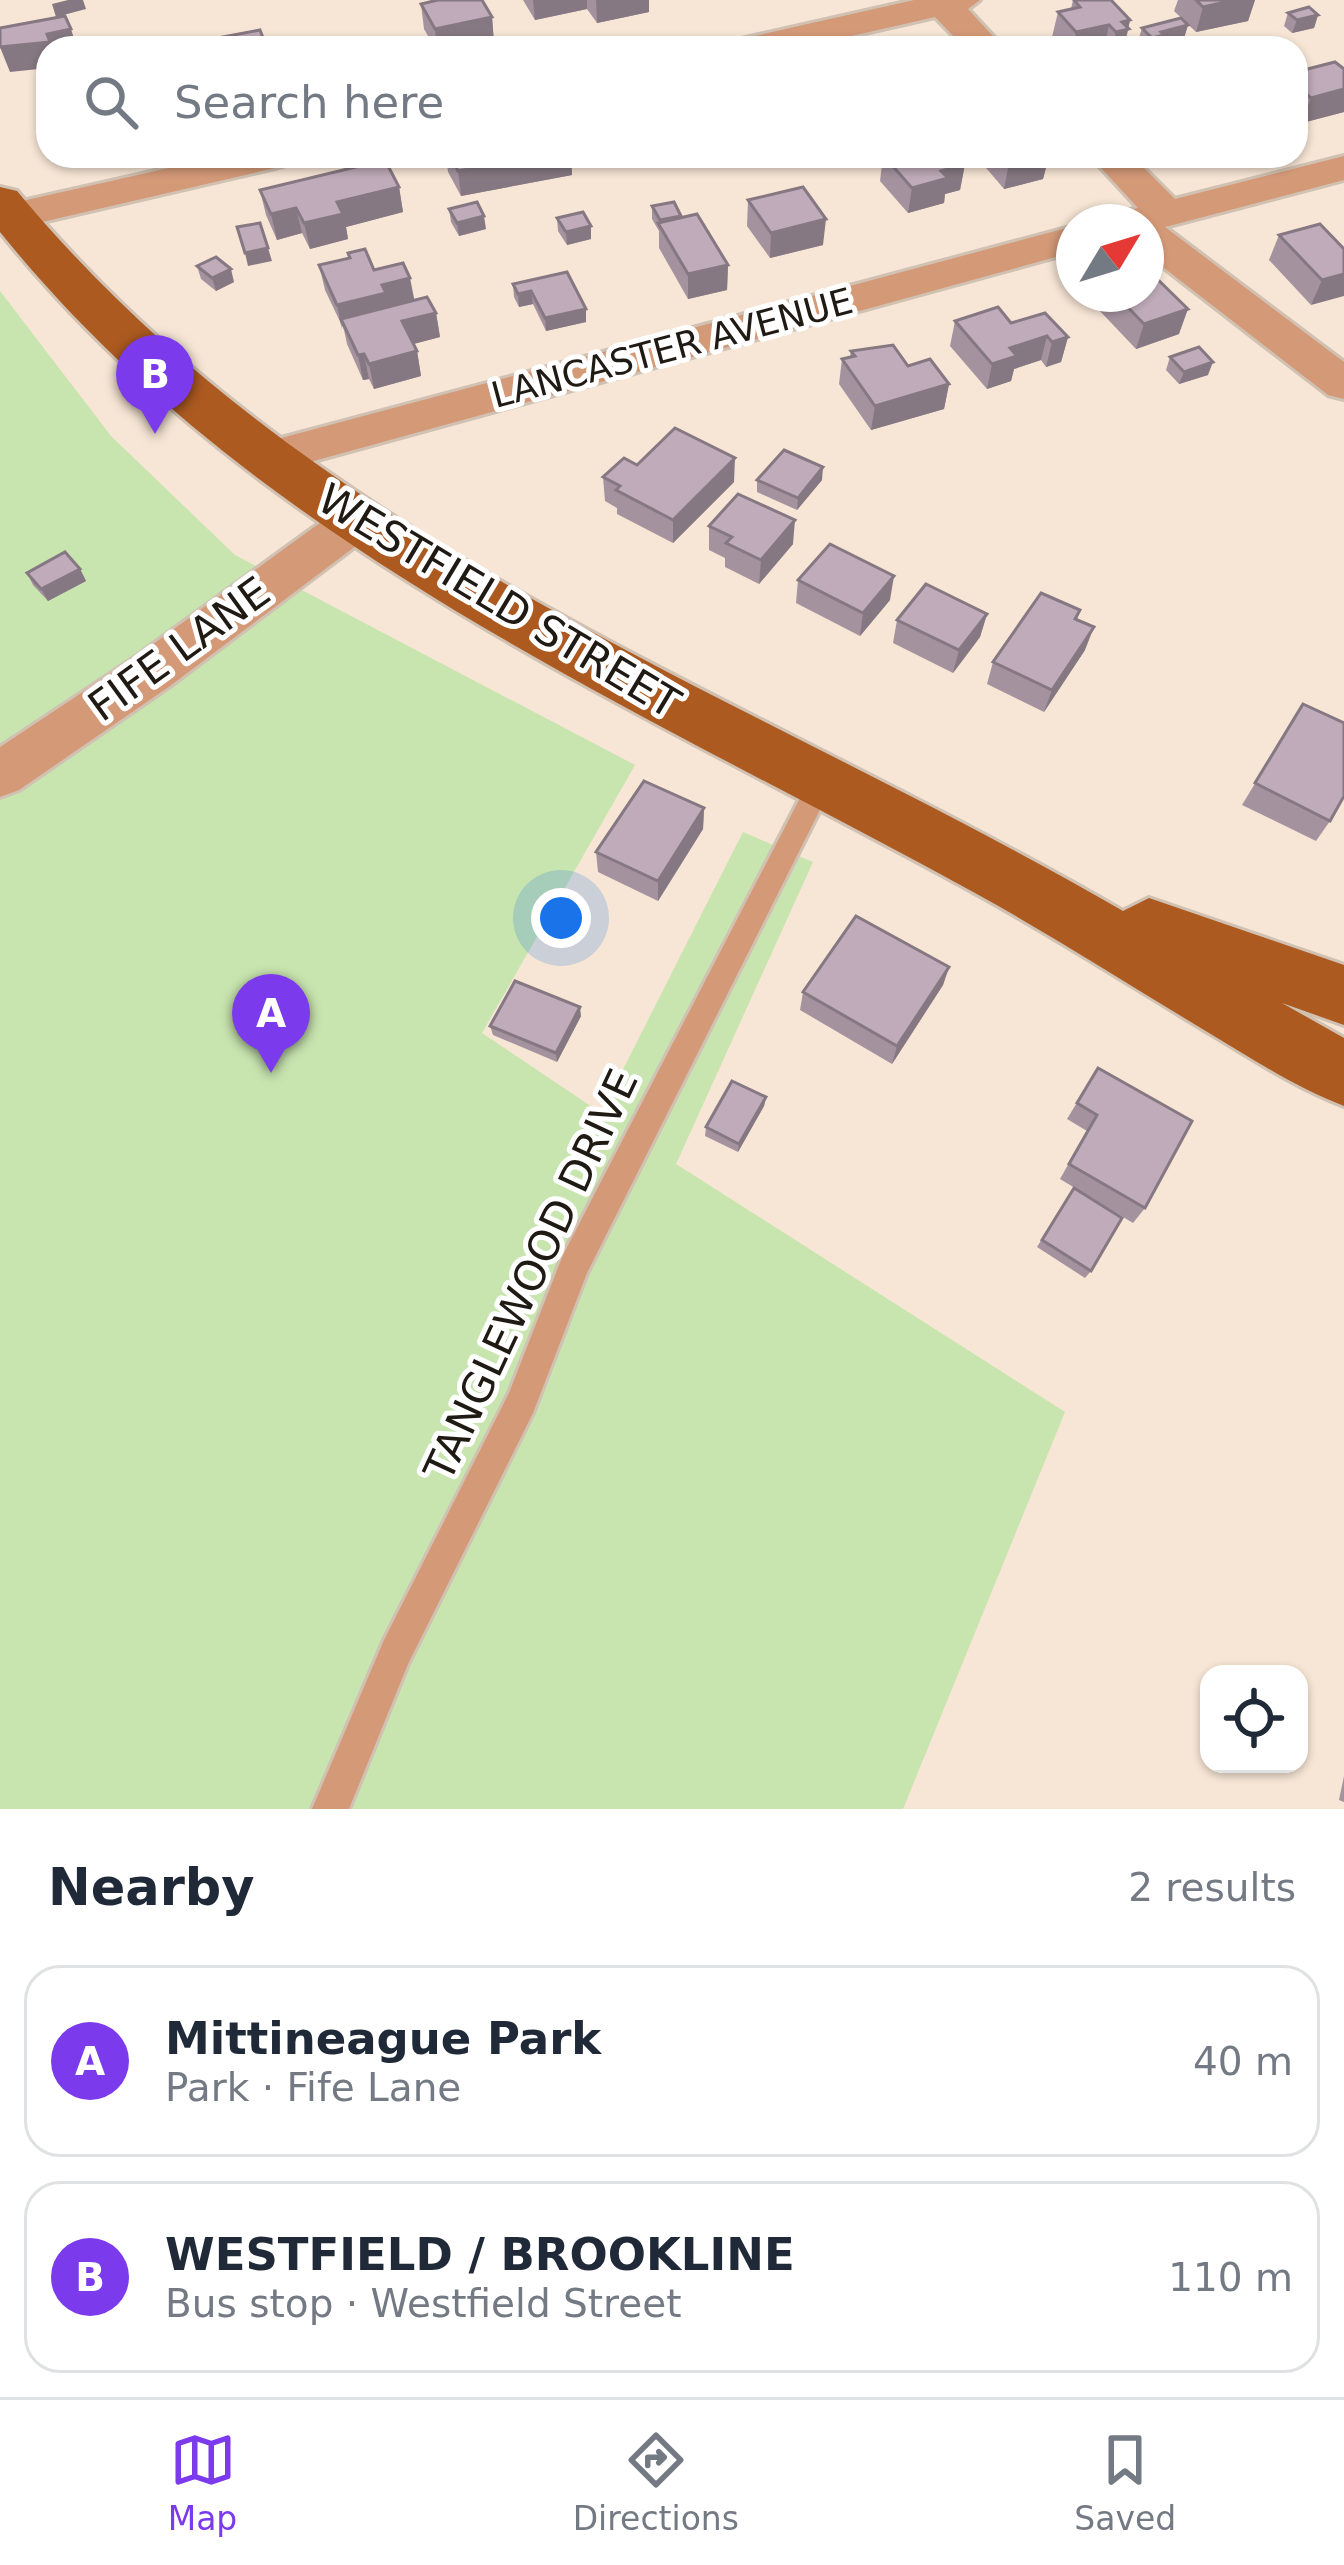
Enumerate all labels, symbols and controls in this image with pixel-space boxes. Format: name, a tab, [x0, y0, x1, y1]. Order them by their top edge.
search box	[36, 36, 1308, 168]
icon: search	[78, 69, 144, 135]
text: Search here	[174, 76, 444, 129]
north arrow	[1056, 204, 1164, 312]
street label: LANCASTER AVENUE	[487, 280, 857, 416]
pin: B	[116, 335, 194, 434]
street label: WESTFIELD STREET	[309, 474, 689, 728]
street label: FIFE LANE	[79, 567, 279, 731]
your location	[531, 888, 591, 948]
pin: A	[232, 974, 310, 1073]
street label: TANGLEWOOD DRIVE	[414, 1062, 648, 1489]
map controls	[1200, 1665, 1308, 1773]
button: locate	[1200, 1665, 1308, 1773]
text: Nearby	[48, 1858, 255, 1917]
text: 2 results	[1128, 1865, 1296, 1910]
text: Mittineague Park	[165, 2012, 601, 2065]
text: A	[75, 2039, 105, 2084]
text: 40 m	[1193, 2039, 1293, 2084]
text: Park · Fife Lane	[165, 2065, 461, 2110]
text: WESTFIELD / BROOKLINE	[165, 2228, 795, 2281]
text: B	[75, 2255, 105, 2300]
text: 110 m	[1168, 2255, 1293, 2300]
text: Bus stop · Westfield Street	[165, 2281, 682, 2326]
tab: Map	[168, 2427, 237, 2538]
tab: Directions	[573, 2427, 739, 2538]
tab: Saved	[1074, 2427, 1176, 2538]

